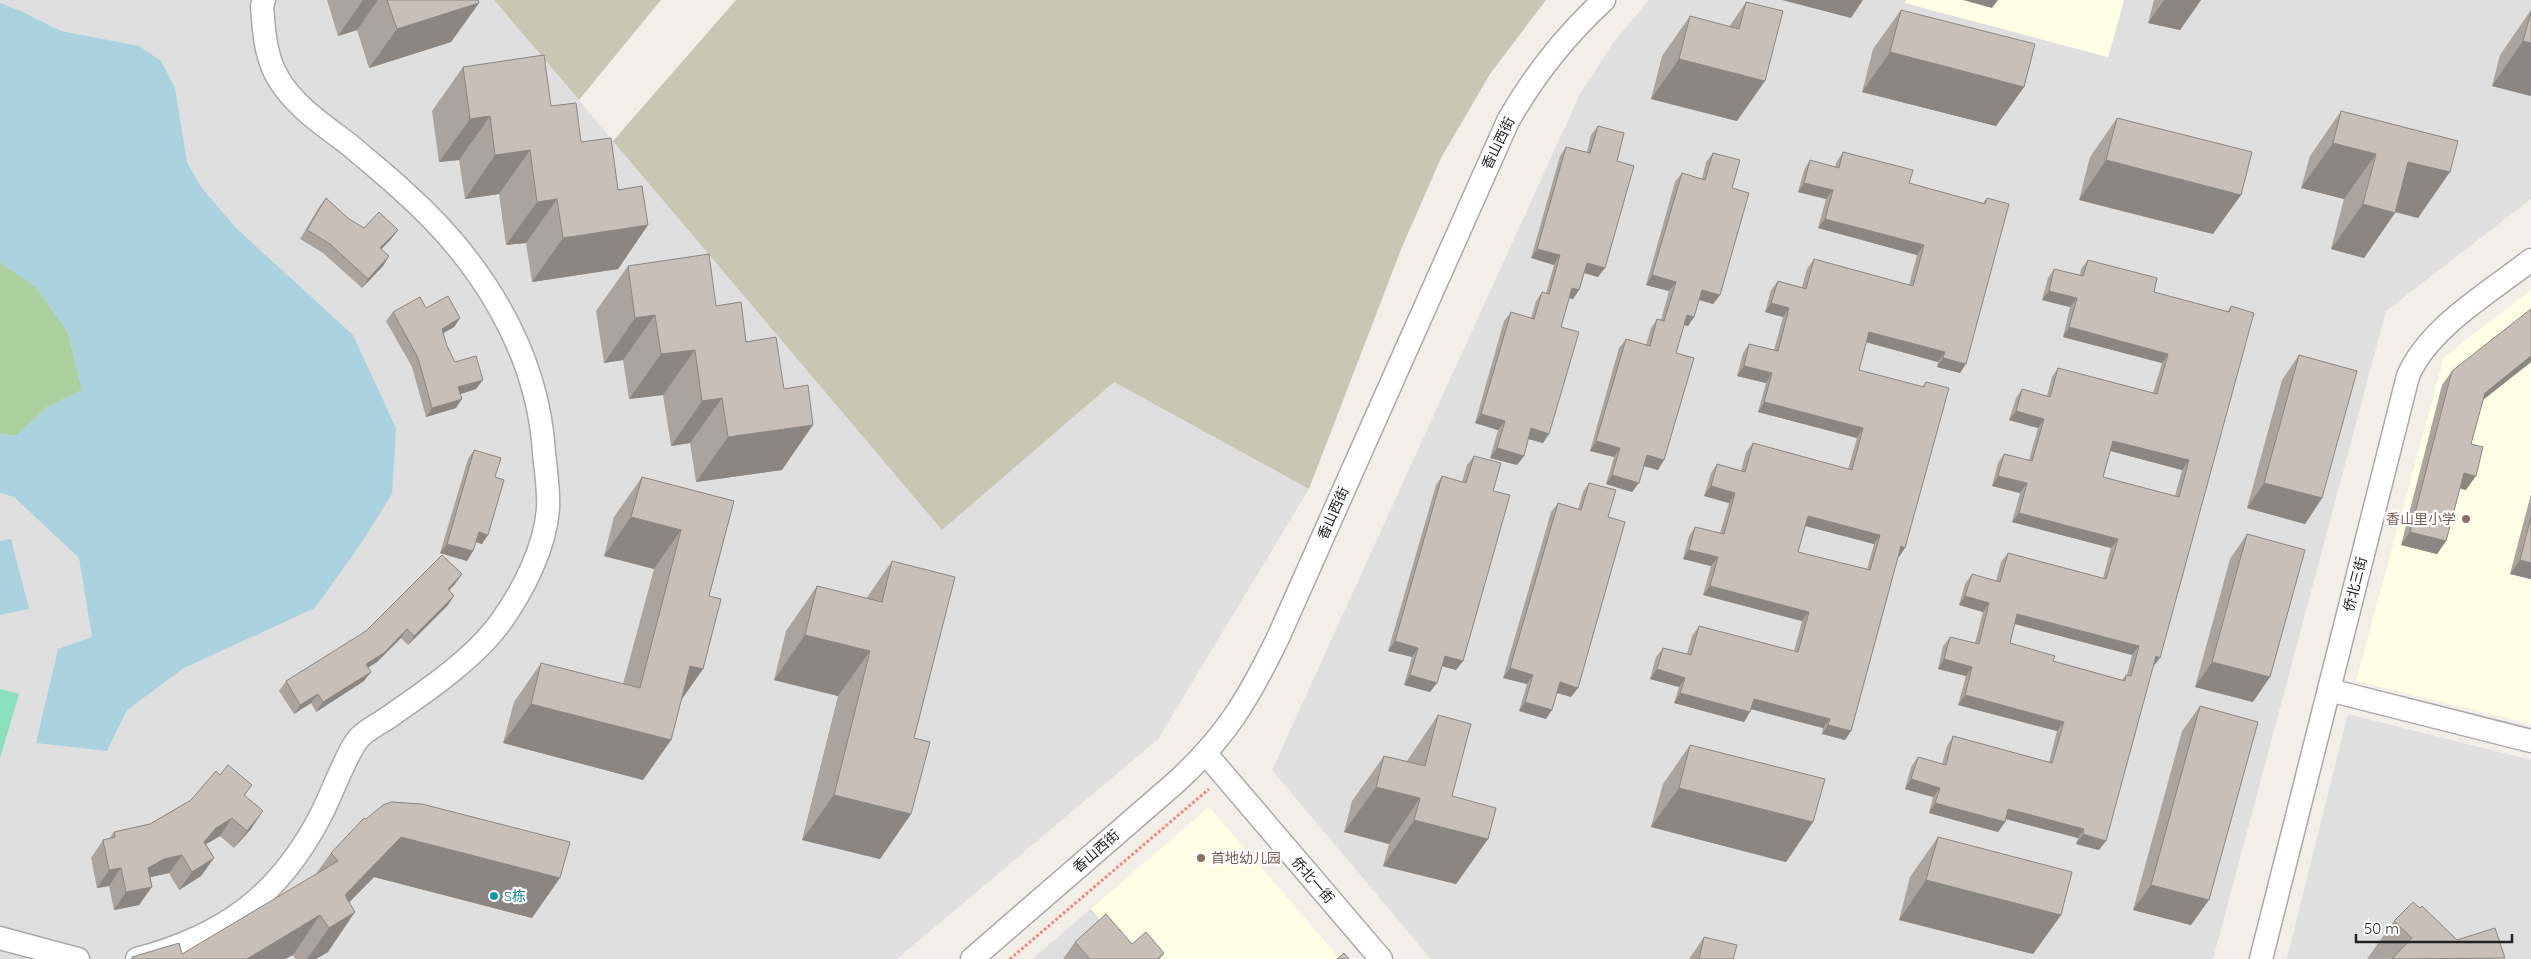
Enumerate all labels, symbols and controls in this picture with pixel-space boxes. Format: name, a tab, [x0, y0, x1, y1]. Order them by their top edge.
street label: 香山西街	[1478, 114, 1518, 172]
street label: 香山西街	[1313, 484, 1353, 542]
place label: 香山里小学	[2386, 510, 2456, 528]
marker: 香山里小学	[2460, 513, 2472, 525]
street label: 侨北三街	[2339, 555, 2371, 613]
street label: 香山西街	[1069, 826, 1123, 876]
place label: 首地幼儿园	[1211, 849, 1281, 867]
marker: 首地幼儿园	[1195, 852, 1207, 864]
street label: 侨北一街	[1288, 853, 1338, 907]
place label: S栋	[504, 887, 526, 905]
marker: S栋	[488, 890, 500, 902]
scale bar	[2356, 912, 2512, 944]
text: 50 m	[2364, 919, 2399, 938]

